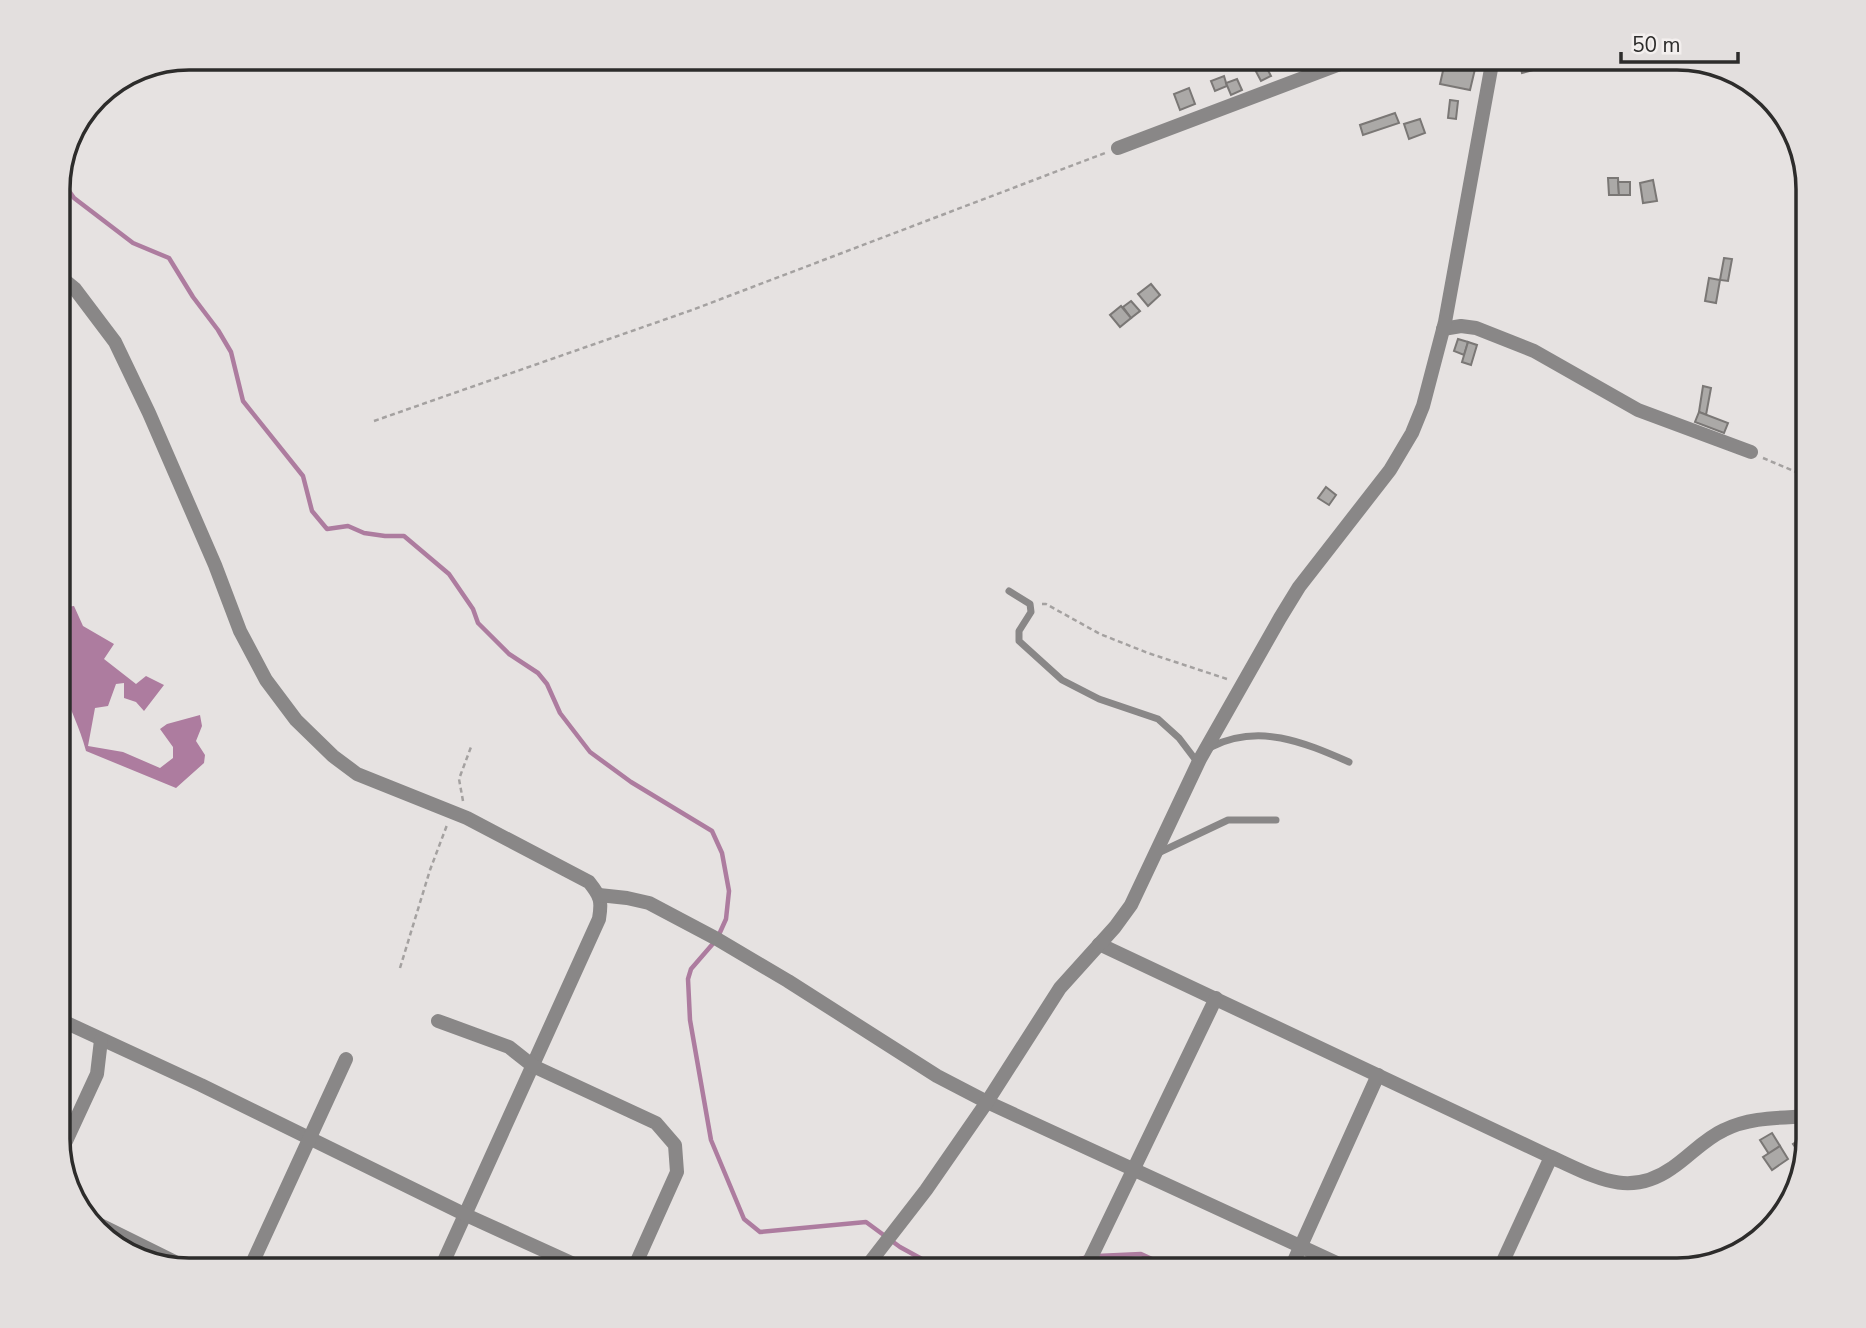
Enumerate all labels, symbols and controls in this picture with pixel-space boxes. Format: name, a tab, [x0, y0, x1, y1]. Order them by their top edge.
scale bar	[1621, 21, 1738, 65]
text: 50 m	[1632, 31, 1681, 59]

